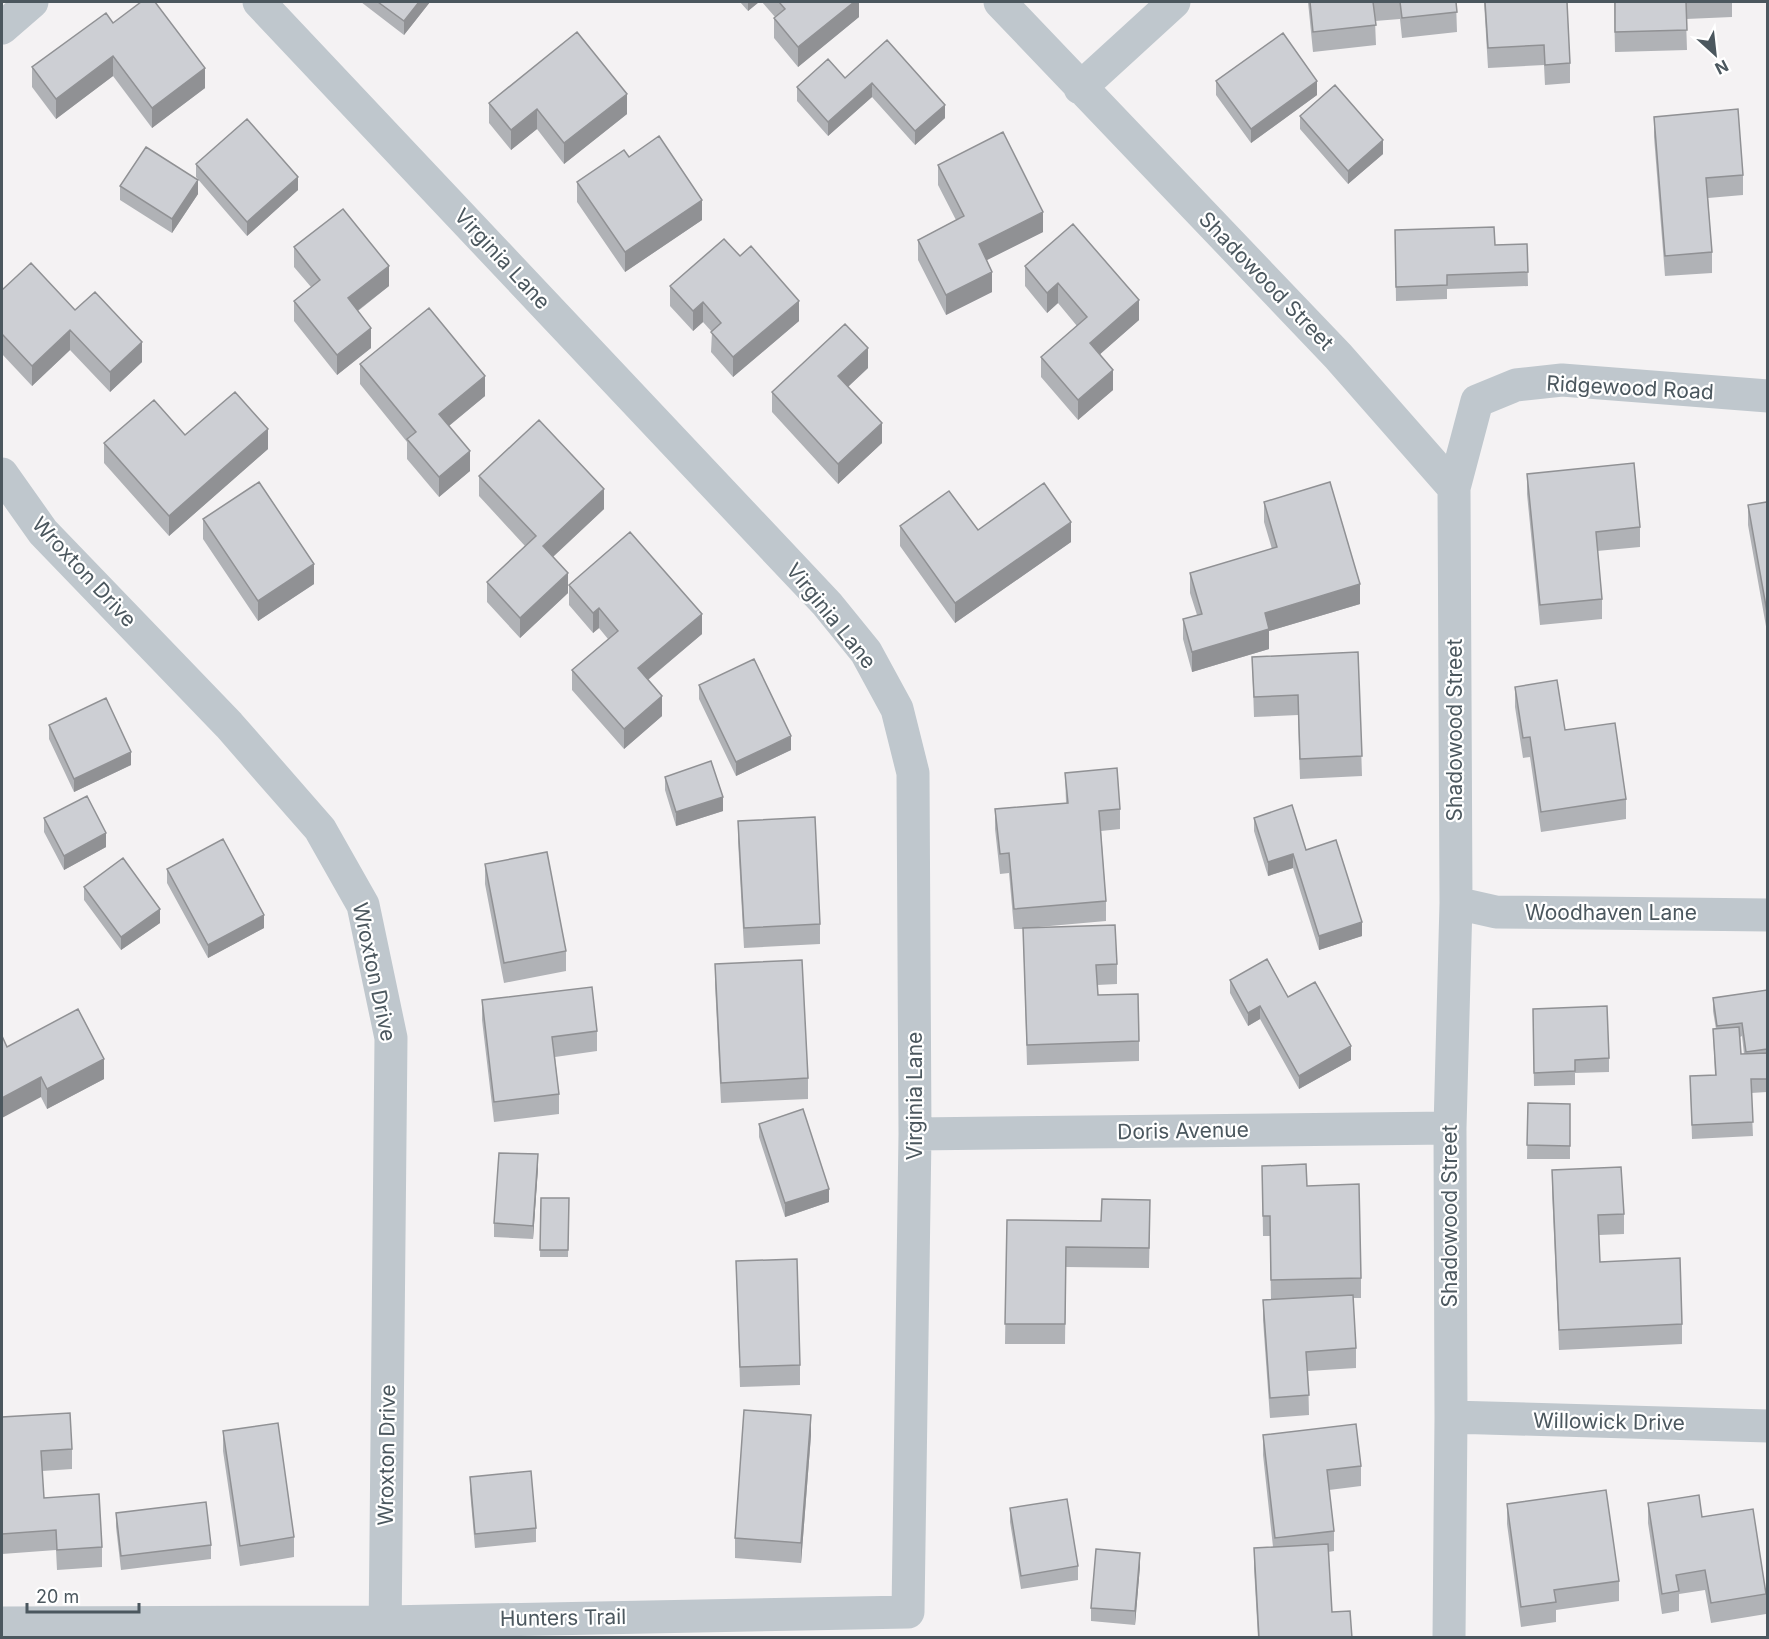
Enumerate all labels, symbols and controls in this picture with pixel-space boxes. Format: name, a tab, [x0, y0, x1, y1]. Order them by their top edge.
north arrow	[1685, 24, 1745, 84]
text: N	[1712, 56, 1732, 79]
street label: Virginia Lane	[449, 203, 555, 314]
street label: Shadowood Street	[1194, 206, 1339, 355]
street label: Ridgewood Road	[1546, 371, 1714, 404]
street label: Wroxton Drive	[27, 511, 142, 632]
street label: Virginia Lane	[781, 558, 882, 674]
street label: Shadowood Street	[1442, 638, 1467, 821]
street label: Wroxton Drive	[348, 900, 401, 1044]
street label: Woodhaven Lane	[1525, 900, 1697, 925]
street label: Virginia Lane	[902, 1032, 927, 1160]
street label: Doris Avenue	[1117, 1117, 1249, 1144]
street label: Shadowood Street	[1437, 1124, 1462, 1307]
street label: Wroxton Drive	[373, 1384, 400, 1526]
street label: Willowick Drive	[1533, 1408, 1685, 1435]
scale bar	[27, 1576, 140, 1614]
text: 20 m	[36, 1586, 79, 1607]
street label: Hunters Trail	[500, 1604, 626, 1631]

